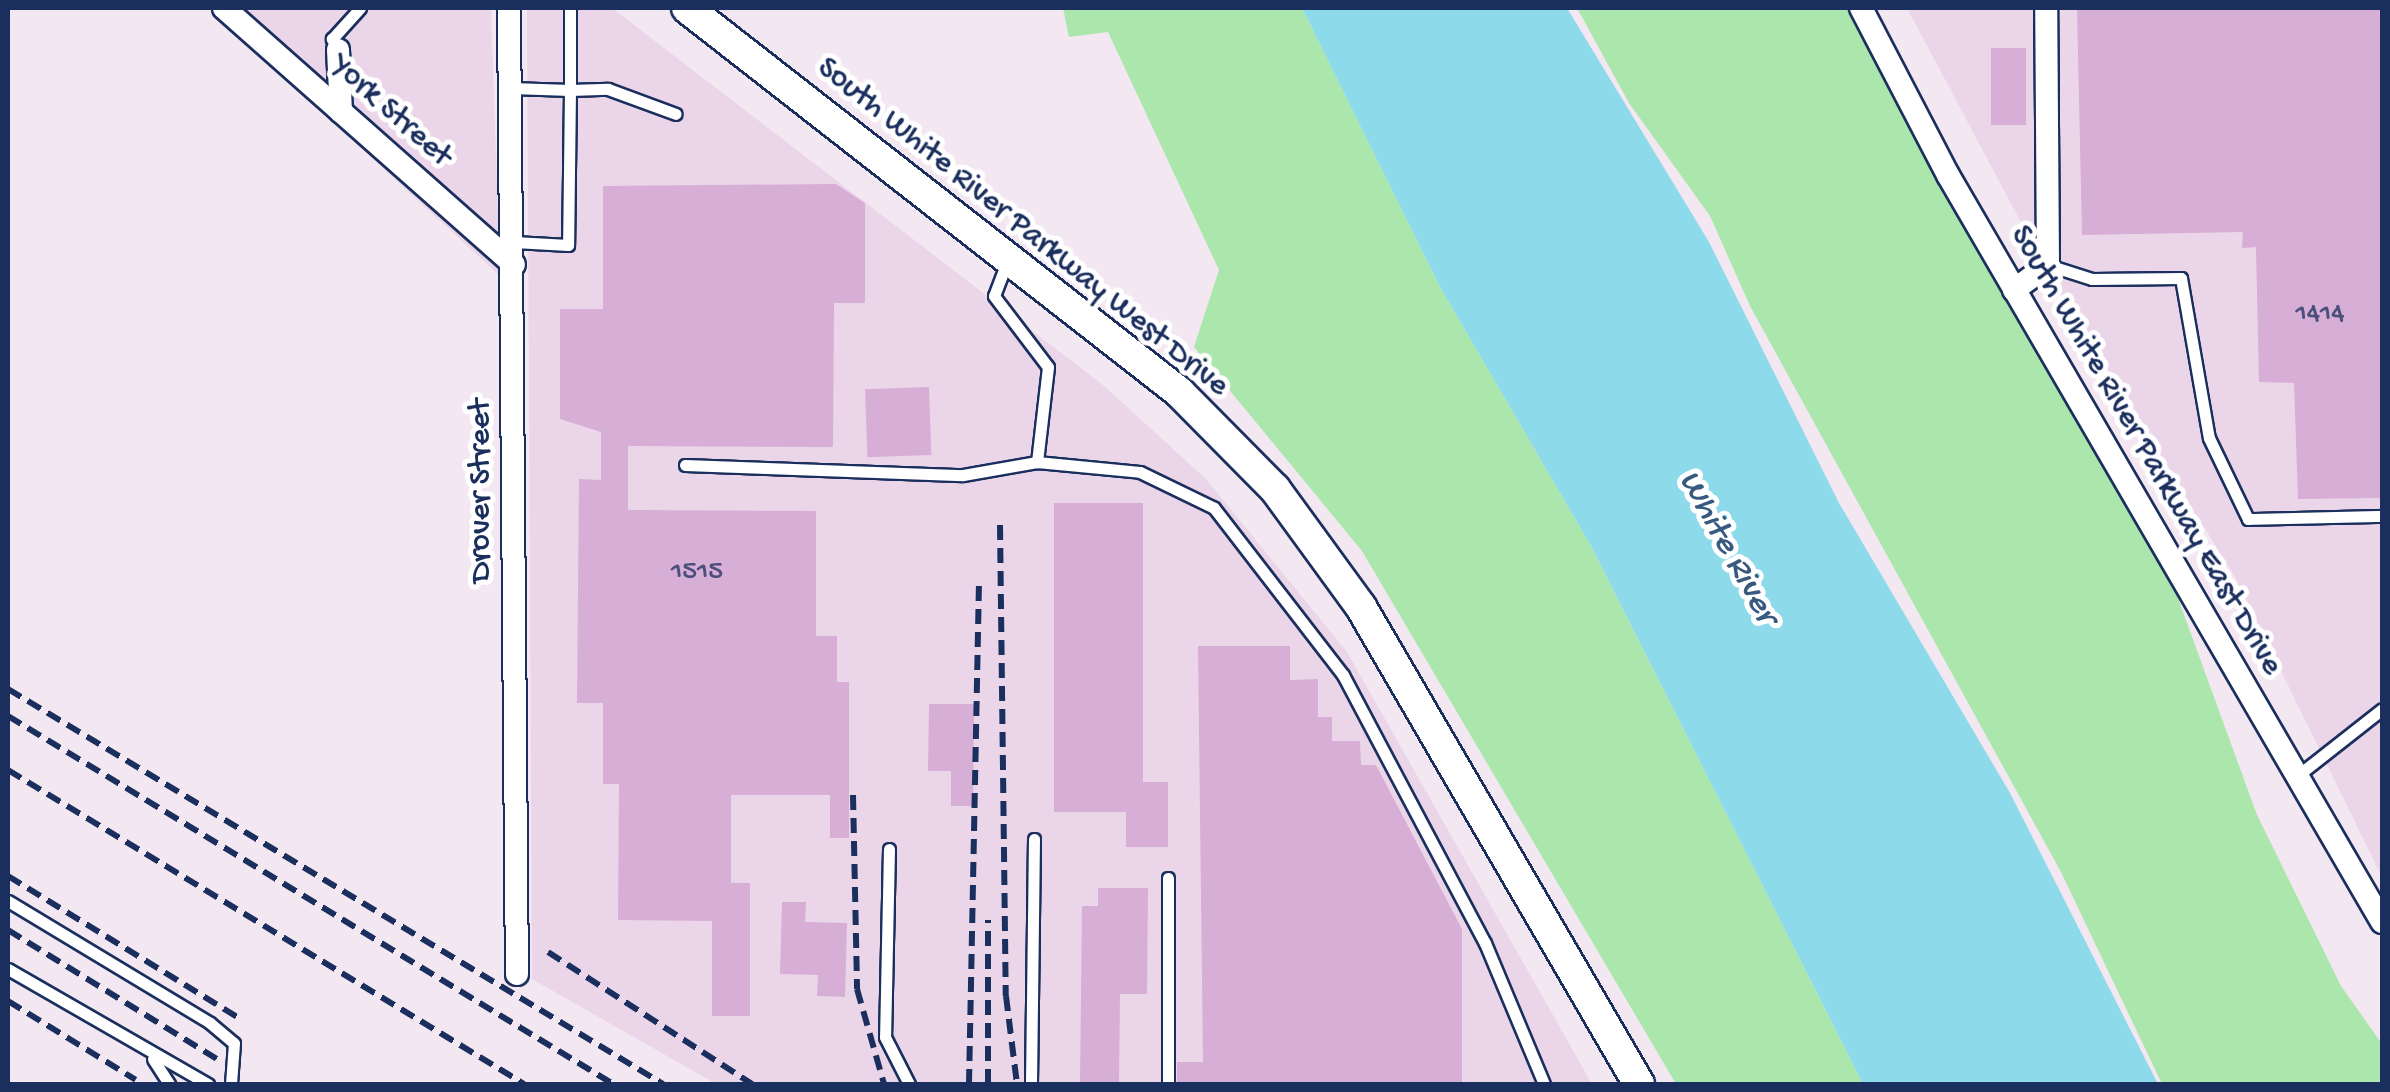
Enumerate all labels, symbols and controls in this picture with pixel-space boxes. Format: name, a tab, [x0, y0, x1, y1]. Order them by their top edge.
street label: York Street	[321, 48, 459, 176]
street label: South White River Parkway West Drive	[808, 50, 1236, 406]
street label: South White River Parkway East Drive	[2000, 219, 2290, 683]
house number: 1414	[2295, 298, 2345, 332]
street label: Drover Street	[463, 399, 501, 583]
water label: White River	[1667, 464, 1785, 632]
house number: 1515	[671, 556, 723, 590]

